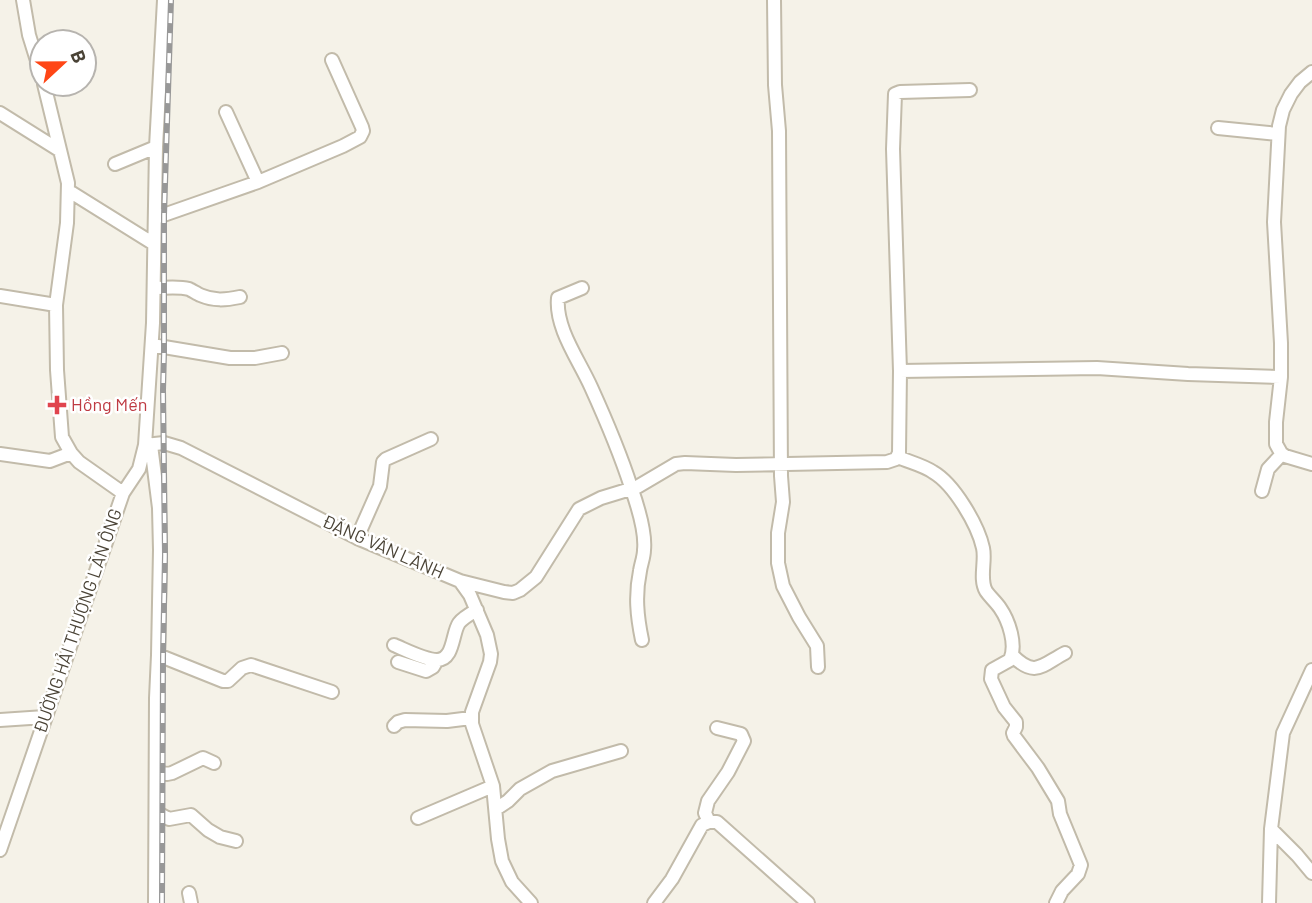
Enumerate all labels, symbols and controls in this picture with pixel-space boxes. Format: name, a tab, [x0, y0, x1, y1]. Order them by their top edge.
north arrow	[28, 28, 98, 98]
text: B	[66, 47, 92, 66]
place label: Hồng Mến	[71, 393, 148, 415]
marker: Hồng Mến	[49, 397, 65, 413]
street label: ĐƯỜNG HẢI THƯỢNG LÃN ÔNG	[28, 505, 126, 736]
street label: ĐẶNG VĂN LÃNH	[319, 509, 448, 583]

